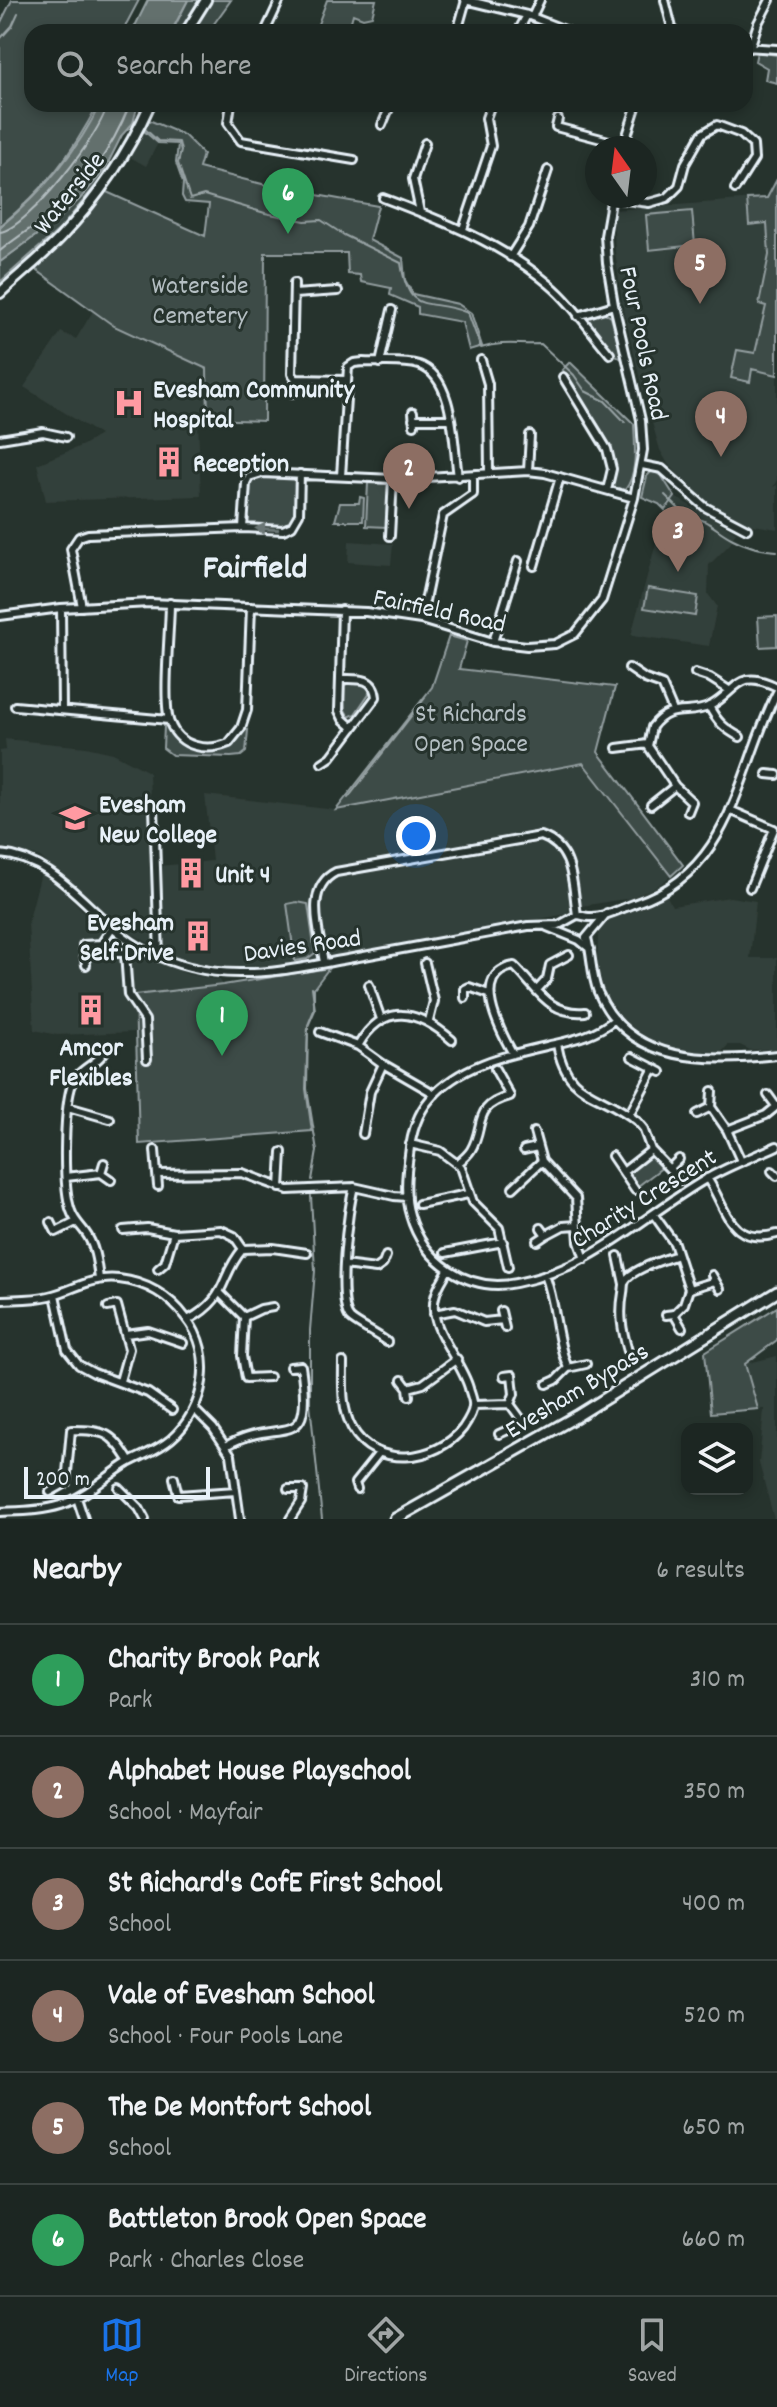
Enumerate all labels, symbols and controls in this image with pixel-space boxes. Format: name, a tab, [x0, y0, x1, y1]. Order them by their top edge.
search box	[24, 24, 753, 112]
icon: search	[52, 46, 96, 90]
text: Search here	[116, 47, 252, 90]
north arrow	[585, 136, 657, 208]
street label: Waterside	[26, 145, 116, 244]
pin: 6	[262, 168, 314, 234]
pin: 5	[674, 238, 726, 304]
street label: Four Pools Road	[607, 263, 676, 424]
park label: Waterside Cemetery	[151, 269, 249, 336]
place label: Evesham Community Hospital	[153, 373, 356, 440]
hospital icon: Evesham Community Hospital	[112, 386, 146, 420]
pin: 4	[695, 391, 747, 457]
pin: 2	[383, 443, 435, 509]
building icon: Reception	[152, 445, 186, 479]
place label: Reception	[193, 447, 289, 484]
pin: 3	[652, 506, 704, 572]
one-way arrow	[254, 522, 279, 535]
district label: Fairfield	[203, 546, 307, 595]
street label: Fairfield Road	[370, 580, 509, 645]
park label: St Richards Open Space	[414, 697, 528, 764]
place label: Evesham New College	[99, 788, 217, 855]
school or university icon: Evesham New College	[58, 801, 92, 835]
your location	[396, 816, 436, 856]
building icon: Unit 4	[174, 856, 208, 890]
place label: Unit 4	[215, 858, 271, 895]
place label: Evesham Self Drive	[80, 906, 174, 973]
building icon: Evesham Self Drive	[181, 919, 215, 953]
street label: Davies Road	[241, 921, 364, 974]
pin: 1	[196, 990, 248, 1056]
building icon: Amcor Flexibles	[74, 993, 108, 1027]
place label: Amcor Flexibles	[49, 1031, 133, 1098]
street label: Charity Crescent	[565, 1140, 725, 1260]
street label: Evesham Bypass	[499, 1334, 657, 1450]
map controls	[681, 1423, 753, 1495]
button: layers	[681, 1423, 753, 1495]
scale bar	[24, 1463, 210, 1499]
text: 200 m	[36, 1465, 90, 1496]
text: Nearby	[32, 1547, 121, 1596]
text: 6 results	[656, 1553, 745, 1590]
text: Charity Brook Park	[108, 1640, 320, 1683]
text: 1	[55, 1662, 61, 1699]
text: 310 m	[690, 1662, 745, 1699]
text: Park	[108, 1683, 152, 1720]
text: Alphabet House Playschool	[108, 1752, 411, 1795]
text: 2	[52, 1774, 64, 1811]
text: 350 m	[683, 1774, 745, 1811]
text: School · Mayfair	[108, 1795, 263, 1832]
text: St Richard's CofE First School	[108, 1864, 442, 1907]
text: 3	[52, 1886, 64, 1923]
text: 400 m	[682, 1886, 745, 1923]
text: School	[108, 1907, 171, 1944]
text: Vale of Evesham School	[108, 1976, 375, 2019]
text: 4	[53, 1998, 63, 2035]
text: 520 m	[684, 1998, 745, 2035]
text: School · Four Pools Lane	[108, 2019, 343, 2056]
text: The De Montfort School	[108, 2088, 371, 2131]
text: 5	[52, 2110, 64, 2147]
text: 650 m	[682, 2110, 745, 2147]
text: School	[108, 2131, 171, 2168]
text: Battleton Brook Open Space	[108, 2200, 427, 2243]
text: 6	[52, 2222, 64, 2259]
text: 660 m	[682, 2222, 745, 2259]
text: Park · Charles Close	[108, 2243, 304, 2280]
tab: Map	[100, 2313, 144, 2392]
tab: Directions	[344, 2313, 428, 2392]
tab: Saved	[628, 2313, 677, 2392]

